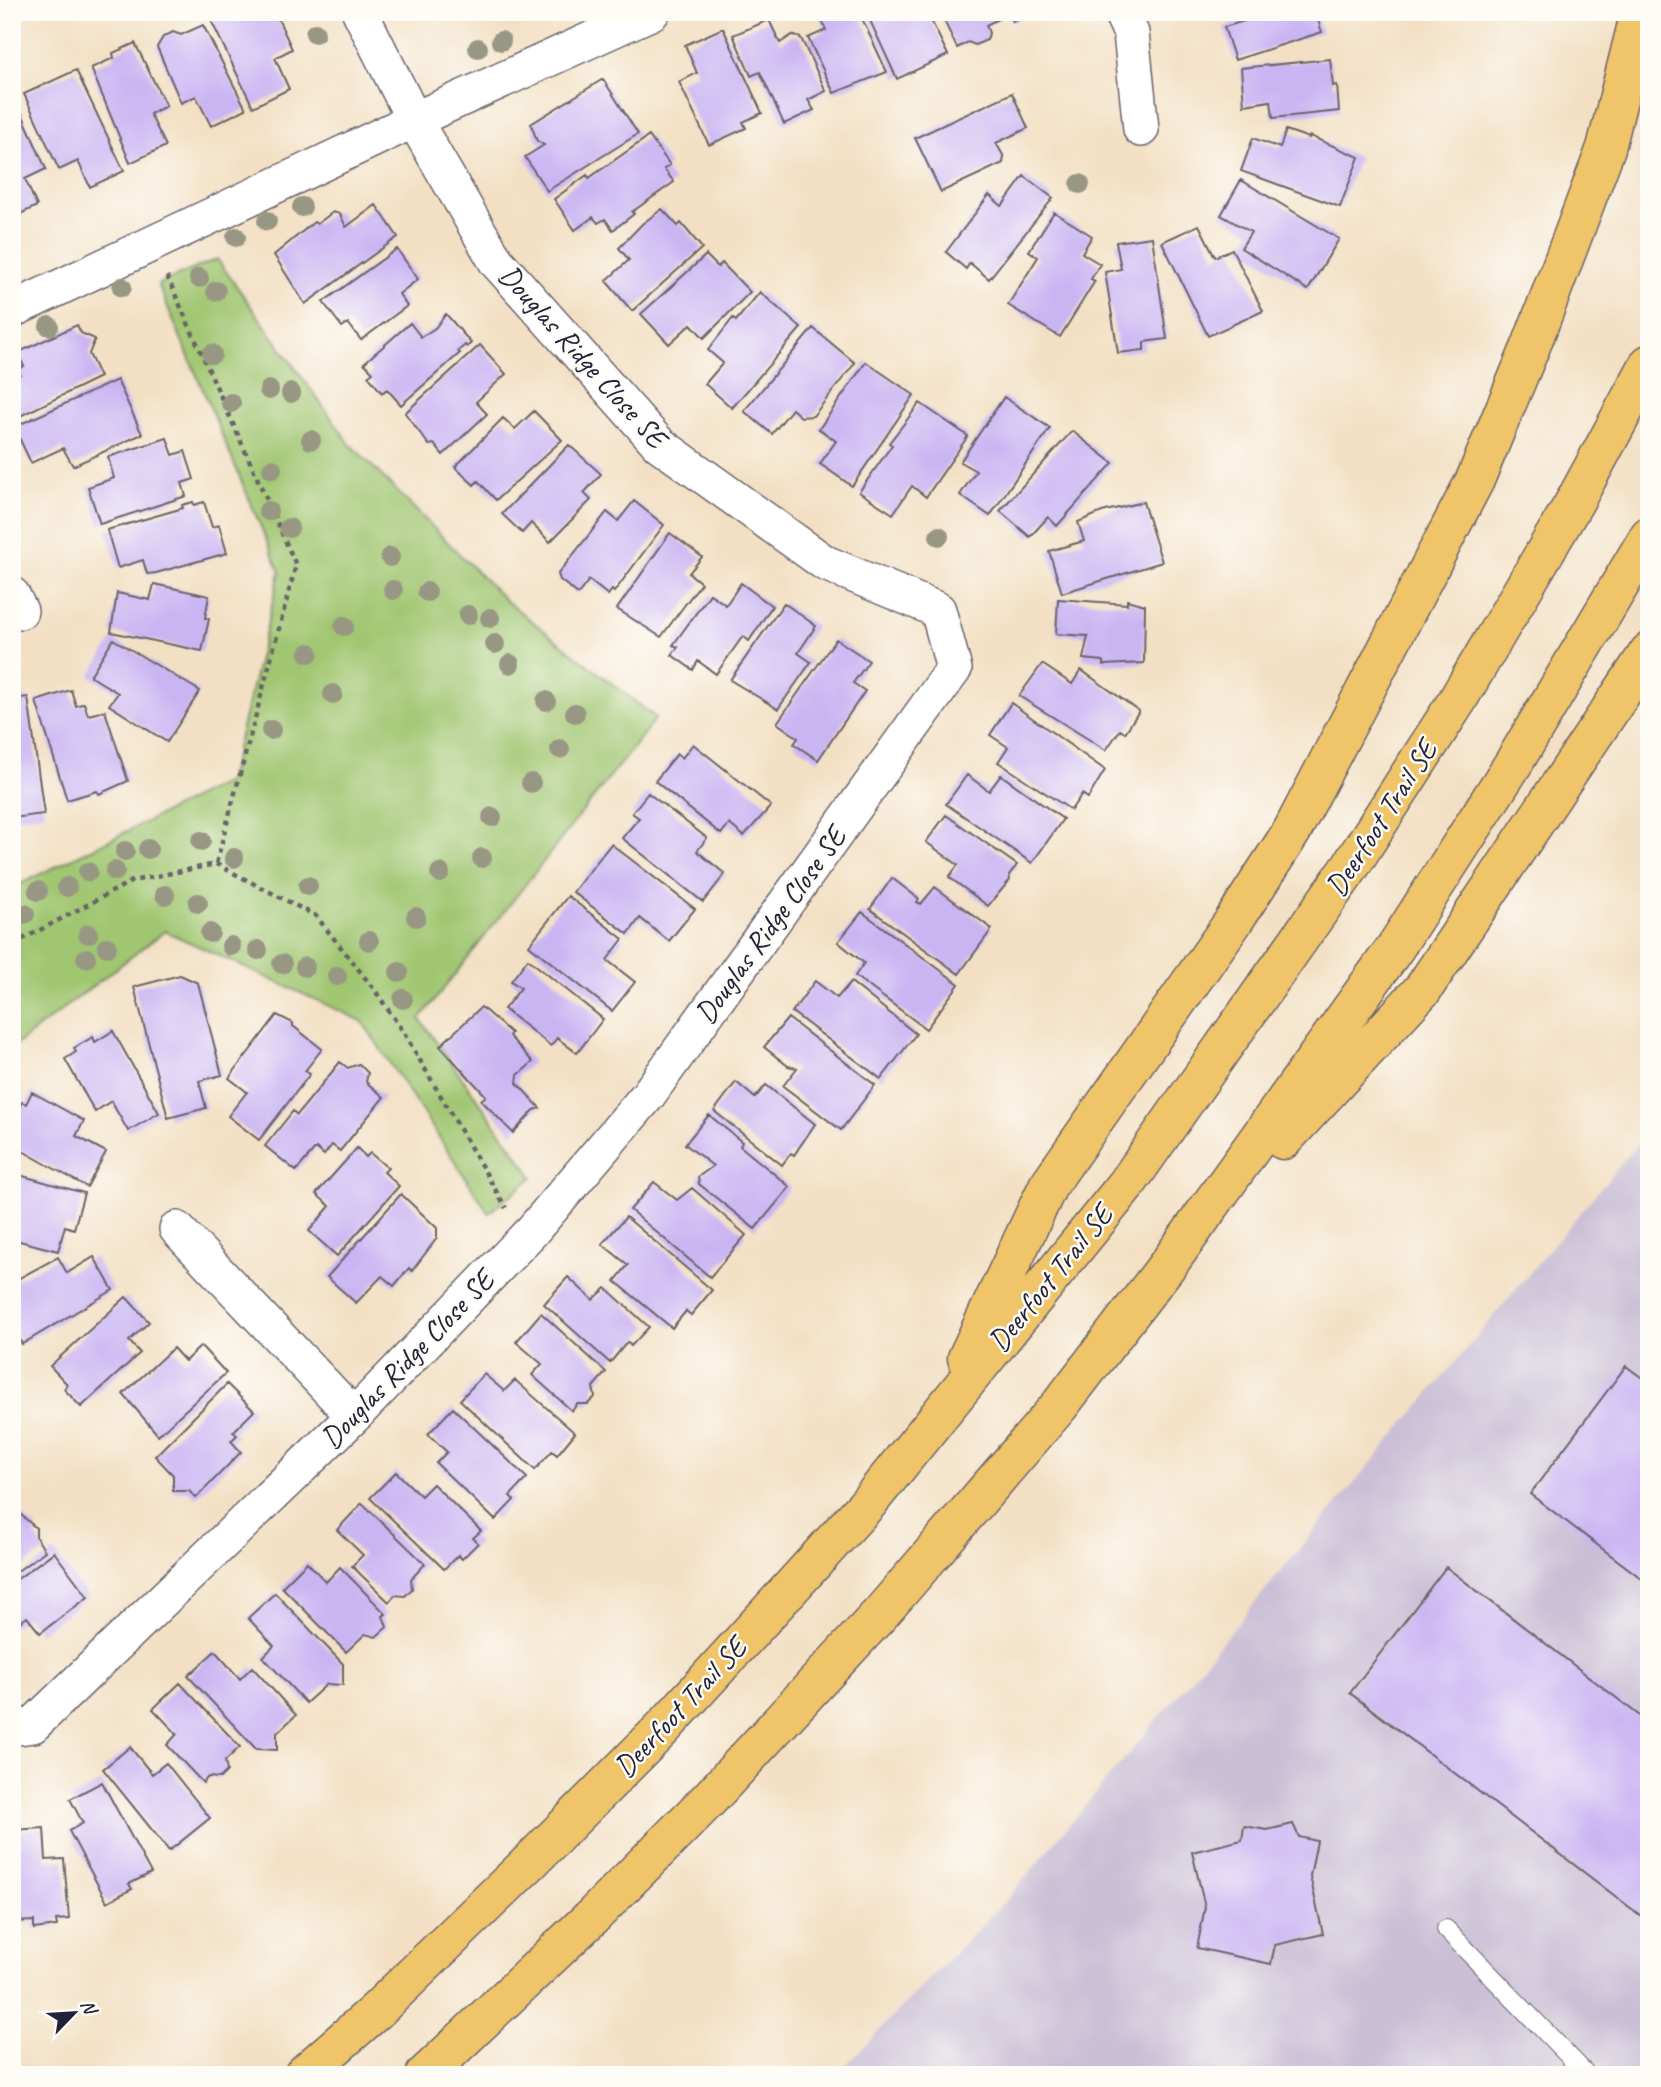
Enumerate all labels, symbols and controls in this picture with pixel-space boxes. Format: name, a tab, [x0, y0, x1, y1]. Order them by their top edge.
street label: Douglas Ridge Close SE	[491, 257, 678, 459]
street label: Deerfoot Trail SE	[1317, 730, 1448, 903]
street label: Douglas Ridge Close SE	[686, 816, 856, 1031]
street label: Deerfoot Trail SE	[979, 1194, 1123, 1359]
street label: Douglas Ridge Close SE	[312, 1259, 505, 1456]
street label: Deerfoot Trail SE	[606, 1626, 757, 1785]
north arrow	[38, 1979, 108, 2048]
text: N	[75, 1996, 103, 2020]

